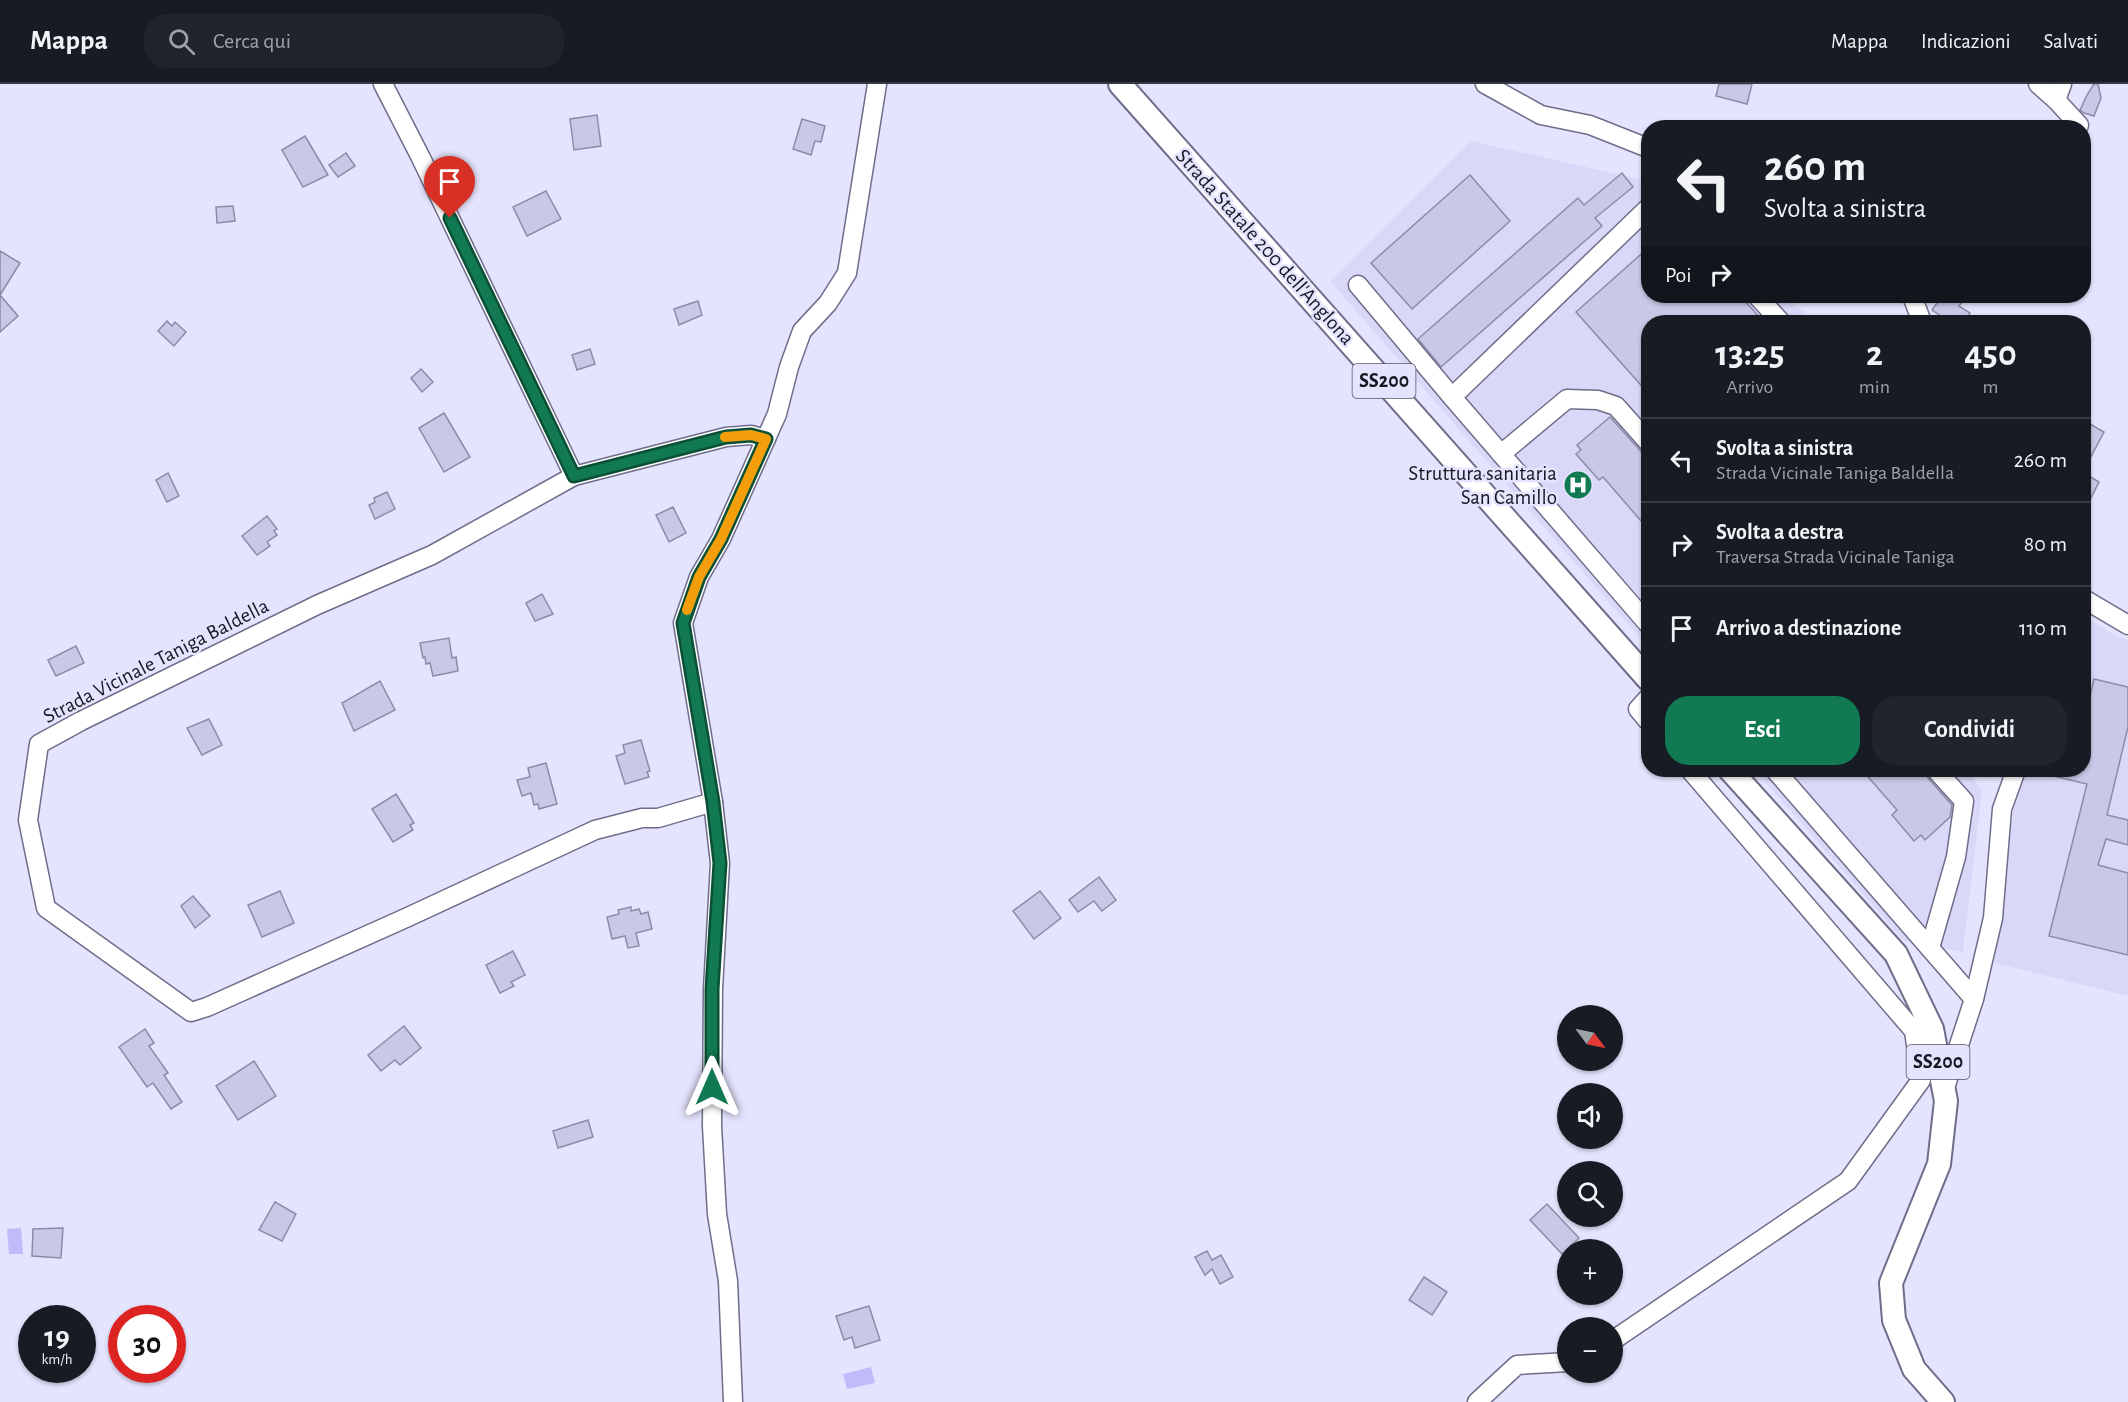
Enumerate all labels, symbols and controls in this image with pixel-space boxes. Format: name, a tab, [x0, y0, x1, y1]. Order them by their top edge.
search box	[144, 14, 564, 68]
icon: search	[165, 25, 198, 58]
text: Mappa	[30, 27, 108, 55]
text: Cerca qui	[213, 30, 291, 52]
text: Mappa	[1831, 31, 1888, 52]
text: Indicazioni	[1921, 31, 2011, 52]
text: Salvati	[2044, 31, 2098, 52]
icon: left	[1665, 144, 1743, 222]
street label: Strada Statale 200 dell'Anglona	[1172, 145, 1358, 349]
text: 260 m	[1764, 146, 1866, 188]
pin	[424, 156, 475, 218]
icon: arrive	[433, 165, 466, 198]
text: Svolta a sinistra	[1764, 195, 1926, 222]
icon: right	[1704, 258, 1737, 291]
text: Poi	[1665, 264, 1692, 286]
text: 13:25	[1715, 336, 1785, 372]
text: 2	[1866, 336, 1883, 372]
text: 450	[1964, 336, 2017, 372]
road number: SS200	[1352, 364, 1416, 398]
text: Arrivo	[1726, 377, 1773, 397]
text: min	[1859, 377, 1890, 397]
text: m	[1982, 377, 1998, 397]
text: Svolta a sinistra	[1716, 437, 1853, 459]
icon: left	[1665, 444, 1698, 477]
text: 260 m	[2014, 449, 2067, 471]
place label: Struttura sanitaria San Camillo	[1408, 463, 1557, 508]
text: Strada Vicinale Taniga Baldella	[1716, 463, 1954, 483]
hospital icon: Struttura sanitaria San Camillo	[1562, 469, 1594, 501]
text: Svolta a destra	[1716, 521, 1844, 543]
icon: right	[1665, 528, 1698, 561]
text: 80 m	[2024, 533, 2067, 555]
text: Traversa Strada Vicinale Taniga	[1716, 547, 1955, 567]
street label: Strada Vicinale Taniga Baldella	[40, 595, 272, 727]
icon: arrive	[1665, 612, 1698, 645]
text: Arrivo a destinazione	[1716, 617, 1901, 639]
text: 110 m	[2019, 617, 2067, 639]
button: Esci	[1665, 696, 1860, 765]
button: Condividi	[1872, 696, 2067, 765]
north arrow	[1557, 1005, 1623, 1071]
map controls	[1557, 1005, 1623, 1383]
road number: SS200	[1906, 1045, 1970, 1079]
position arrow	[680, 1055, 744, 1119]
button: sound	[1557, 1083, 1623, 1149]
button: search	[1557, 1161, 1623, 1227]
button: +	[1557, 1239, 1623, 1305]
speed limit sign: 30	[108, 1305, 186, 1383]
button: −	[1557, 1317, 1623, 1383]
text: 19	[44, 1322, 70, 1352]
text: km/h	[42, 1352, 72, 1367]

